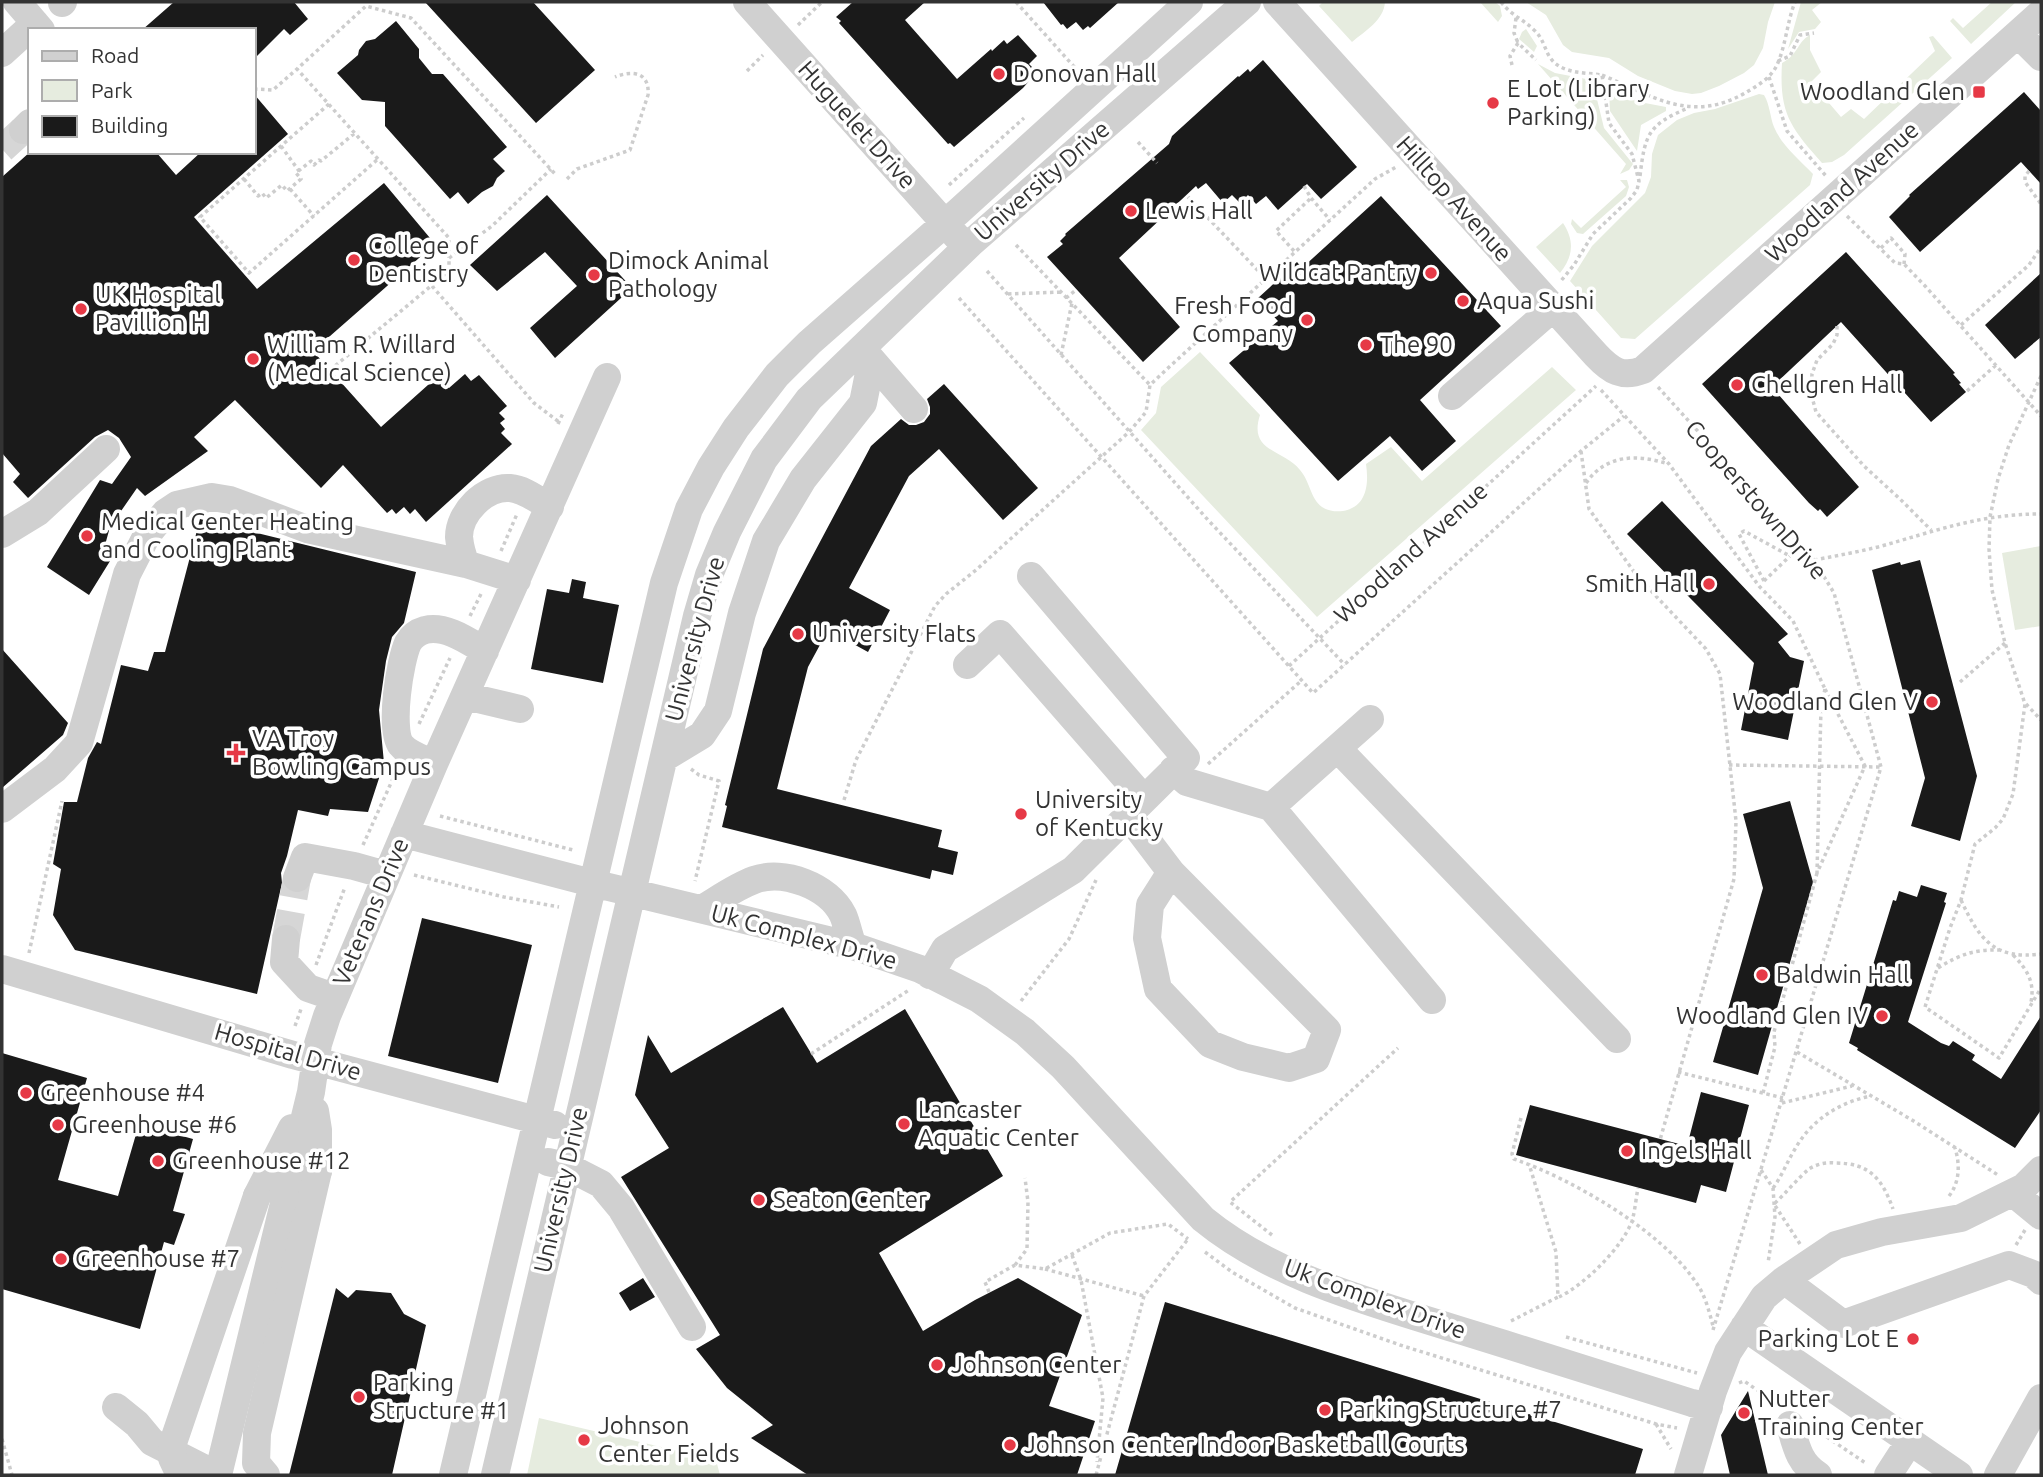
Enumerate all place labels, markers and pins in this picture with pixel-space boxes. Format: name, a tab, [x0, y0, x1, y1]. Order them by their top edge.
place label: Donovan Hall	[1013, 60, 1157, 87]
marker: Donovan Hall	[991, 66, 1007, 82]
place label: E Lot (Library Parking)	[1507, 75, 1650, 130]
place label: Woodland Glen	[1800, 78, 1965, 105]
marker: Woodland Glen	[1971, 84, 1987, 100]
marker: E Lot (Library Parking)	[1485, 95, 1501, 111]
place label: Lewis Hall	[1145, 197, 1252, 224]
marker: Lewis Hall	[1123, 203, 1139, 219]
place label: College of Dentistry	[368, 232, 479, 287]
place label: Dimock Animal Pathology	[608, 247, 769, 302]
marker: College of Dentistry	[346, 252, 362, 268]
place label: Wildcat Pantry	[1259, 259, 1417, 286]
marker: Wildcat Pantry	[1423, 265, 1439, 281]
marker: Dimock Animal Pathology	[586, 267, 602, 283]
place label: UK Hospital Pavillion H	[95, 281, 221, 336]
place label: Aqua Sushi	[1477, 287, 1594, 314]
place label: Fresh Food Company	[1174, 292, 1293, 347]
marker: Aqua Sushi	[1455, 293, 1471, 309]
marker: UK Hospital Pavillion H	[73, 301, 89, 317]
marker: Fresh Food Company	[1299, 312, 1315, 328]
place label: William R. Willard (Medical Science)	[267, 331, 456, 386]
place label: The 90	[1380, 331, 1453, 358]
marker: The 90	[1358, 337, 1374, 353]
marker: William R. Willard (Medical Science)	[245, 351, 261, 367]
place label: Chellgren Hall	[1751, 371, 1902, 398]
marker: Chellgren Hall	[1729, 377, 1745, 393]
place label: Medical Center Heating and Cooling Plant	[101, 508, 354, 563]
marker: Medical Center Heating and Cooling Plant	[79, 528, 95, 544]
place label: Smith Hall	[1586, 570, 1695, 597]
marker: Smith Hall	[1701, 576, 1717, 592]
place label: University Flats	[812, 620, 976, 647]
marker: University Flats	[790, 626, 806, 642]
place label: Woodland Glen V	[1732, 688, 1918, 715]
marker: Woodland Glen V	[1924, 694, 1940, 710]
place label: VA Troy Bowling Campus	[252, 725, 431, 780]
marker: VA Troy Bowling Campus	[226, 743, 246, 763]
place label: University of Kentucky	[1035, 786, 1163, 841]
marker: University of Kentucky	[1013, 806, 1029, 822]
place label: Baldwin Hall	[1776, 961, 1909, 988]
marker: Baldwin Hall	[1754, 967, 1770, 983]
place label: Woodland Glen IV	[1676, 1002, 1868, 1029]
marker: Woodland Glen IV	[1874, 1008, 1890, 1024]
place label: Greenhouse #4	[40, 1079, 205, 1106]
marker: Greenhouse #4	[18, 1085, 34, 1101]
place label: Lancaster Aquatic Center	[918, 1096, 1079, 1151]
place label: Greenhouse #6	[72, 1111, 237, 1138]
marker: Lancaster Aquatic Center	[896, 1116, 912, 1132]
marker: Greenhouse #6	[50, 1117, 66, 1133]
place label: Ingels Hall	[1641, 1137, 1752, 1164]
marker: Ingels Hall	[1619, 1143, 1635, 1159]
place label: Greenhouse #12	[172, 1147, 351, 1174]
marker: Greenhouse #12	[150, 1153, 166, 1169]
place label: Seaton Center	[773, 1186, 927, 1213]
marker: Seaton Center	[751, 1192, 767, 1208]
place label: Greenhouse #7	[75, 1245, 240, 1272]
marker: Greenhouse #7	[53, 1251, 69, 1267]
place label: Parking Lot E	[1758, 1325, 1899, 1352]
marker: Parking Lot E	[1905, 1331, 1921, 1347]
place label: Johnson Center	[951, 1351, 1121, 1378]
marker: Johnson Center	[929, 1357, 945, 1373]
place label: Parking Structure #1	[373, 1369, 509, 1424]
place label: Nutter Training Center	[1758, 1385, 1924, 1440]
marker: Parking Structure #1	[351, 1389, 367, 1405]
place label: Parking Structure #7	[1339, 1396, 1562, 1423]
marker: Parking Structure #7	[1317, 1402, 1333, 1418]
marker: Nutter Training Center	[1736, 1405, 1752, 1421]
place label: Johnson Center Fields	[598, 1412, 739, 1467]
place label: Johnson Center Indoor Basketball Courts	[1024, 1431, 1465, 1458]
marker: Johnson Center Fields	[576, 1432, 592, 1448]
marker: Johnson Center Indoor Basketball Courts	[1002, 1437, 1018, 1453]

